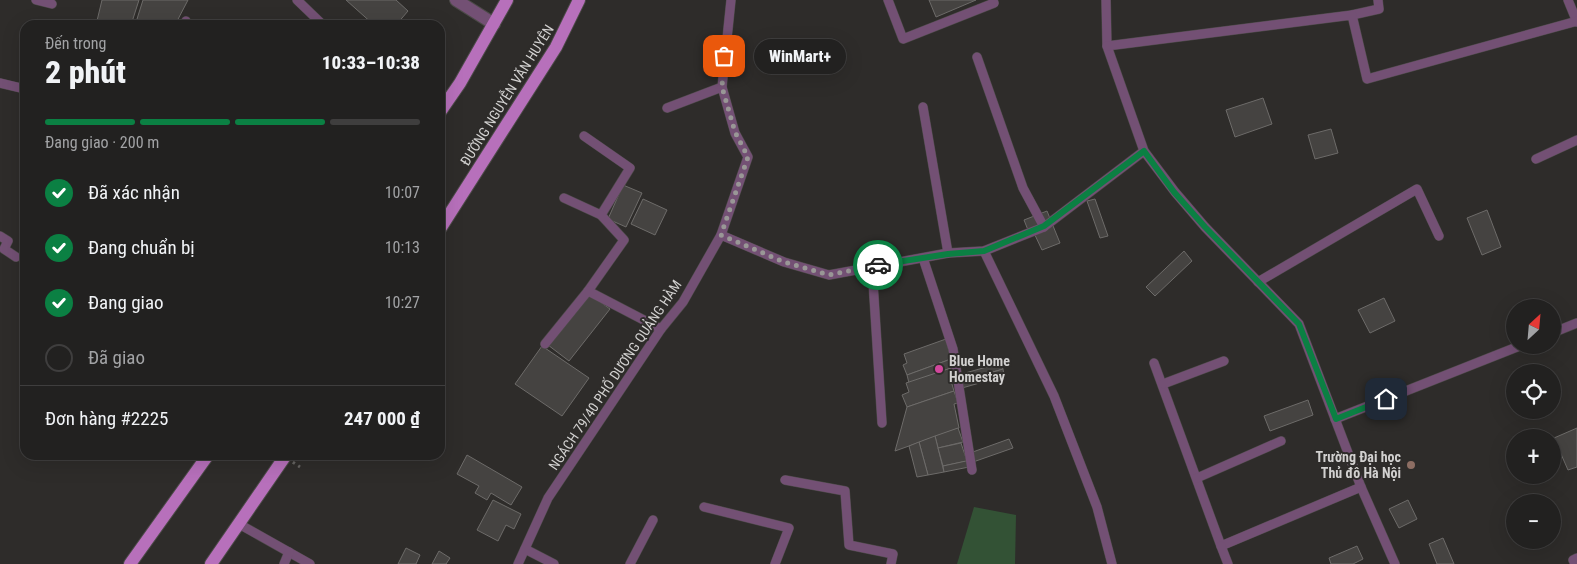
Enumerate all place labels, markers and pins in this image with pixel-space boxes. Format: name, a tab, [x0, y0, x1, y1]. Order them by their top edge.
pin	[703, 35, 745, 77]
callout: WinMart+	[754, 38, 846, 74]
place label: Blue Home Homestay	[949, 353, 1010, 385]
marker: Blue Home Homestay	[933, 363, 945, 375]
pin	[1365, 378, 1407, 420]
place label: Trường Đại học Thủ đô Hà Nội	[1316, 449, 1402, 481]
marker: Trường Đại học Thủ đô Hà Nội	[1405, 459, 1417, 471]

